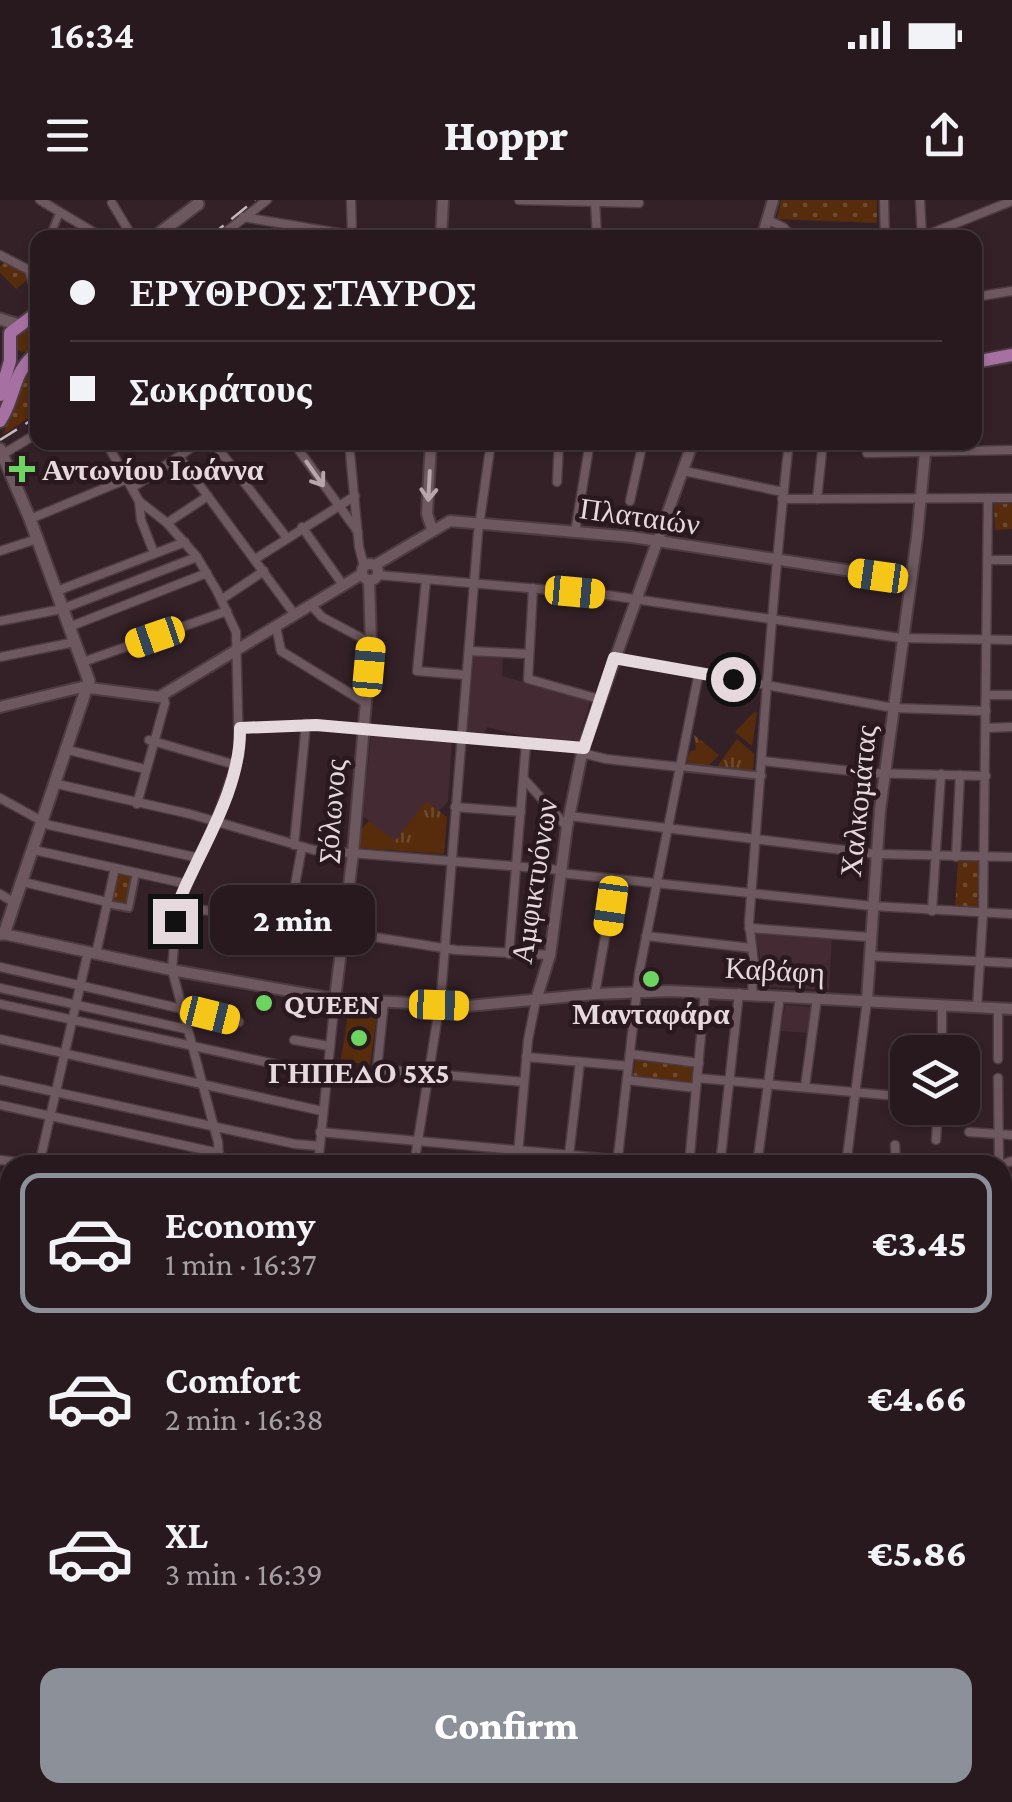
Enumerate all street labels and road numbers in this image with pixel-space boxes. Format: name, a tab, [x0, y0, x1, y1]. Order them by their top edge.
street label: Πλαταιών	[578, 491, 702, 541]
street label: Χαλκομάτας	[834, 723, 883, 879]
street label: Σόλωνος	[310, 758, 352, 864]
street label: Αμφικτυόνων	[505, 796, 564, 966]
street label: Καβάφη	[724, 951, 826, 989]

